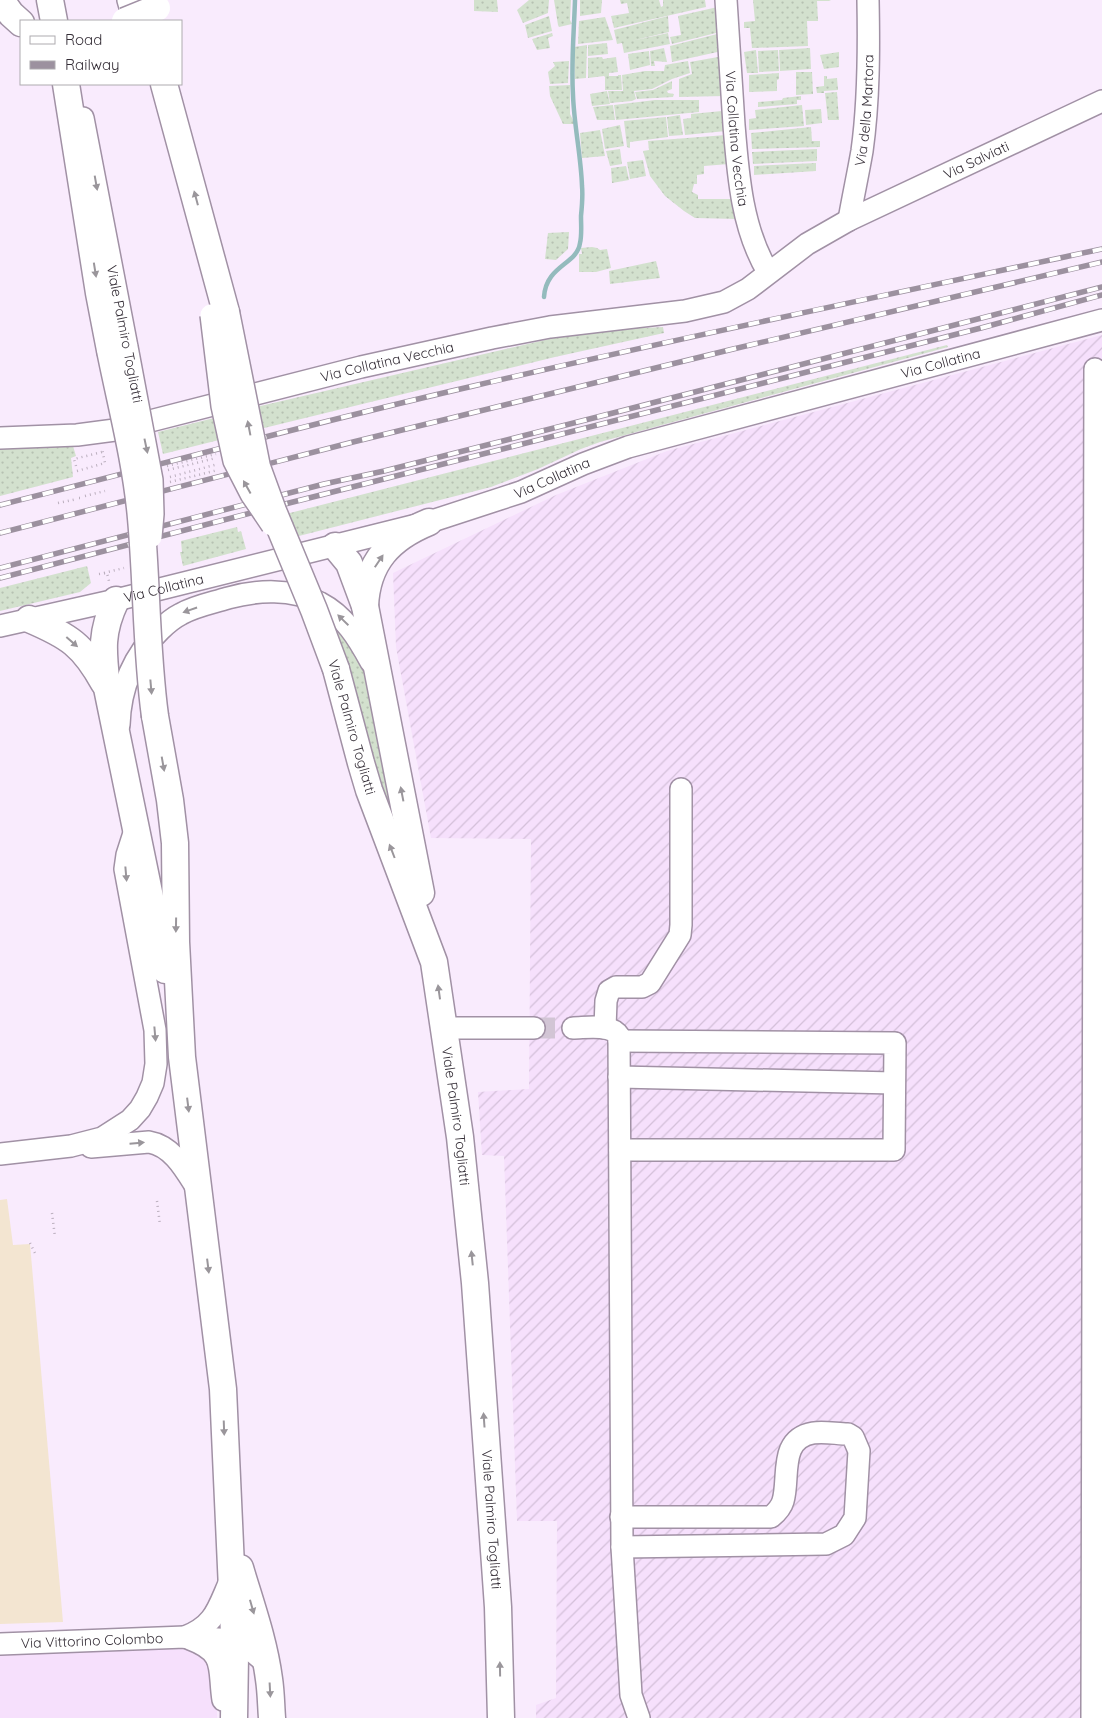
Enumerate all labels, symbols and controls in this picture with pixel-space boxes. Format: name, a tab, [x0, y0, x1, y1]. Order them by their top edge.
legend	[20, 20, 182, 85]
text: Road	[65, 30, 102, 49]
street label: Via della Martora	[850, 54, 877, 168]
text: Railway	[65, 55, 120, 74]
street label: Via Collatina Vecchia	[721, 70, 753, 208]
street label: Via Salviati	[941, 137, 1012, 183]
one-way arrow	[92, 176, 100, 192]
one-way arrow	[192, 191, 200, 206]
one-way arrow	[91, 263, 99, 279]
street label: Viale Palmiro Togliatti	[103, 264, 147, 404]
street label: Via Collatina Vecchia	[319, 338, 456, 386]
street label: Via Collatina	[899, 344, 982, 382]
one-way arrow	[244, 420, 252, 436]
one-way arrow	[142, 439, 150, 454]
street label: Via Collatina	[512, 453, 592, 503]
one-way arrow	[242, 480, 251, 493]
one-way arrow	[374, 554, 384, 567]
street label: Via Collatina	[122, 570, 205, 607]
one-way arrow	[183, 607, 198, 614]
one-way arrow	[337, 614, 349, 626]
one-way arrow	[66, 636, 79, 647]
street label: Viale Palmiro Togliatti	[324, 657, 380, 797]
one-way arrow	[147, 679, 155, 695]
one-way arrow	[160, 756, 168, 772]
one-way arrow	[397, 786, 405, 802]
one-way arrow	[388, 843, 396, 858]
one-way arrow	[122, 867, 130, 883]
one-way arrow	[172, 918, 180, 934]
one-way arrow	[435, 984, 443, 1000]
one-way arrow	[151, 1026, 159, 1042]
street label: Viale Palmiro Togliatti	[438, 1045, 474, 1186]
one-way arrow	[184, 1098, 192, 1114]
one-way arrow	[129, 1139, 145, 1147]
one-way arrow	[468, 1249, 476, 1265]
one-way arrow	[204, 1259, 212, 1275]
one-way arrow	[480, 1412, 488, 1428]
one-way arrow	[220, 1420, 228, 1436]
street label: Viale Palmiro Togliatti	[478, 1449, 506, 1590]
one-way arrow	[248, 1600, 256, 1615]
street label: Via Vittorino Colombo	[20, 1629, 163, 1652]
one-way arrow	[495, 1661, 503, 1677]
one-way arrow	[266, 1682, 274, 1698]

